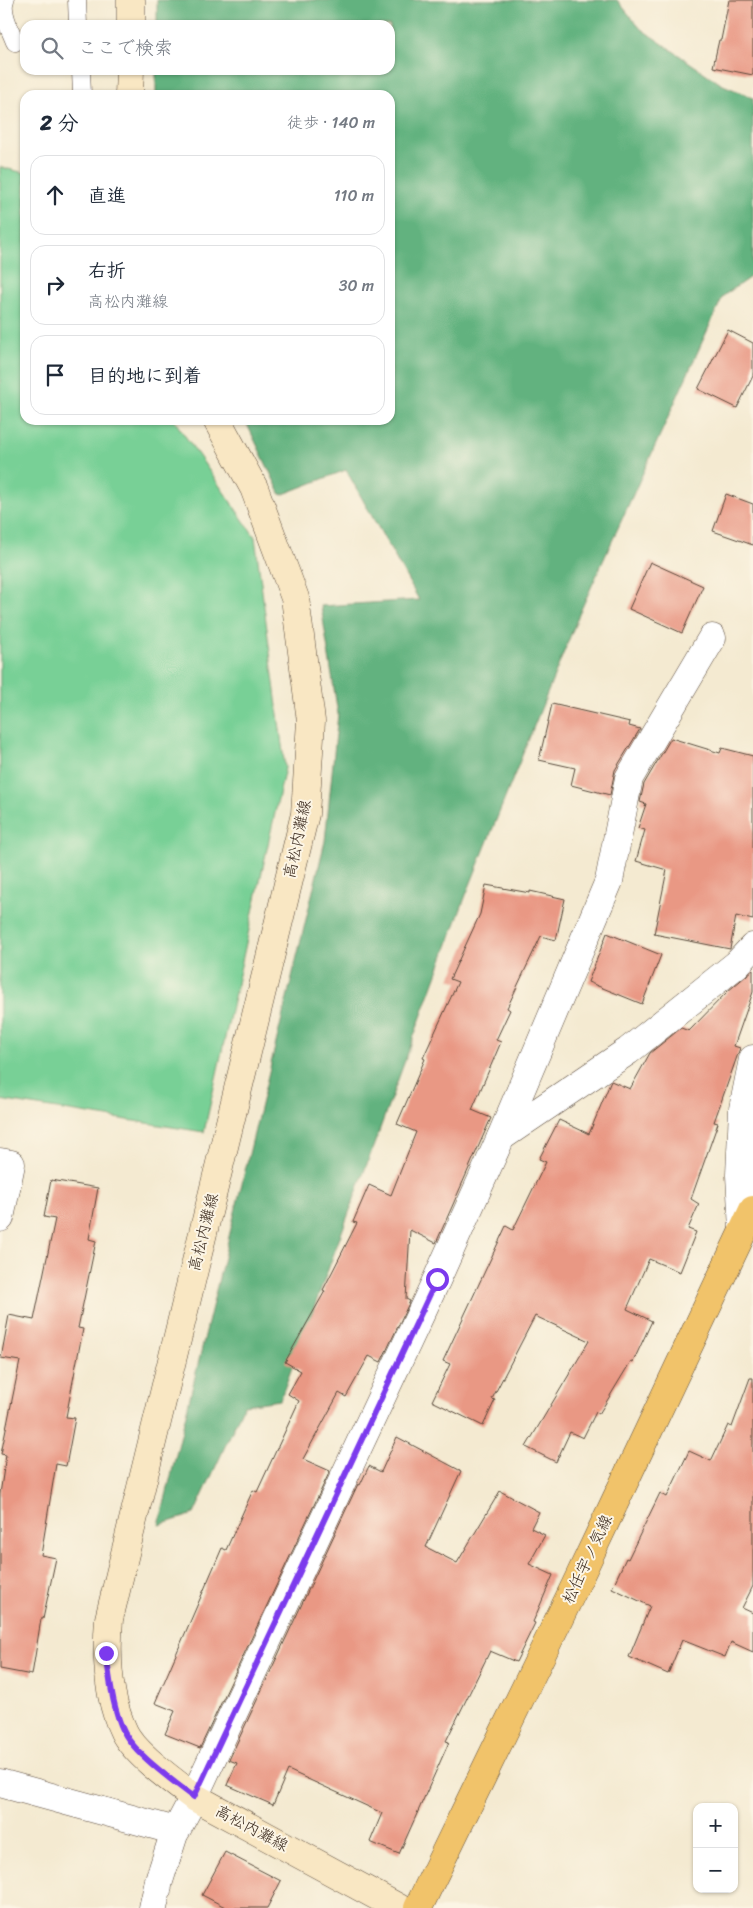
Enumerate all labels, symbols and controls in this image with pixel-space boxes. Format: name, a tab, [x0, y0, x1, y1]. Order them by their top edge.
search box	[20, 20, 395, 75]
text: ここで検索	[78, 31, 173, 64]
icon: search	[38, 34, 66, 62]
text: 2 分	[40, 104, 79, 142]
text: 徒歩 · 140 m	[287, 108, 375, 137]
text: 直進	[88, 179, 126, 212]
icon: ahead	[41, 181, 69, 209]
text: 110 m	[334, 181, 374, 210]
text: 右折	[88, 254, 126, 287]
icon: right	[41, 271, 69, 299]
text: 30 m	[339, 271, 374, 300]
text: 高松内灘線	[88, 287, 168, 316]
text: 目的地に到着	[88, 359, 202, 392]
icon: arrive	[41, 361, 69, 389]
street label: 高松内灘線	[274, 797, 320, 881]
street label: 高松内灘線	[179, 1190, 227, 1274]
route start	[426, 1268, 449, 1291]
street label: 松任宇ノ気線	[554, 1509, 620, 1609]
route end	[95, 1642, 118, 1665]
street label: 高松内灘線	[210, 1796, 294, 1860]
map controls	[693, 1803, 738, 1893]
button: +	[693, 1803, 738, 1848]
button: −	[693, 1848, 738, 1893]

